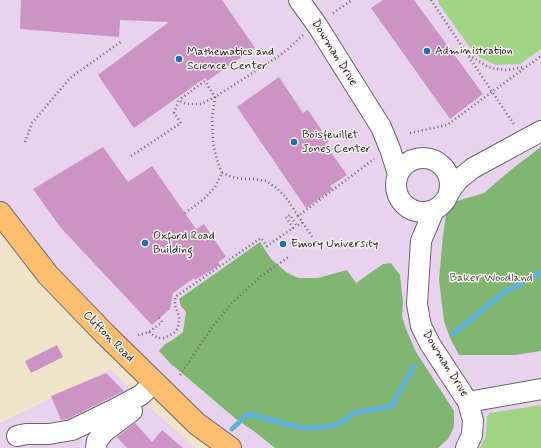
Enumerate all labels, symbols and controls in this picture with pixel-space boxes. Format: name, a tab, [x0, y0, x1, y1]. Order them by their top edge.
street label: Dowman Drive	[308, 17, 360, 89]
place label: Administration	[435, 44, 513, 58]
place label: Mathematics and Science Center	[187, 45, 274, 73]
marker: Administration	[422, 46, 432, 56]
marker: Mathematics and Science Center	[174, 54, 184, 64]
place label: Boisfeuillet Jones Center	[302, 128, 371, 156]
marker: Boisfeuillet Jones Center	[289, 137, 299, 147]
place label: Oxford Road Building	[153, 229, 215, 257]
place label: Emory University	[291, 237, 378, 251]
marker: Oxford Road Building	[140, 238, 150, 248]
marker: Emory University	[278, 239, 288, 249]
park label: Baker Woodland	[449, 271, 533, 285]
street label: Clifton Road	[79, 308, 137, 366]
street label: Dowman Drive	[419, 328, 471, 400]

